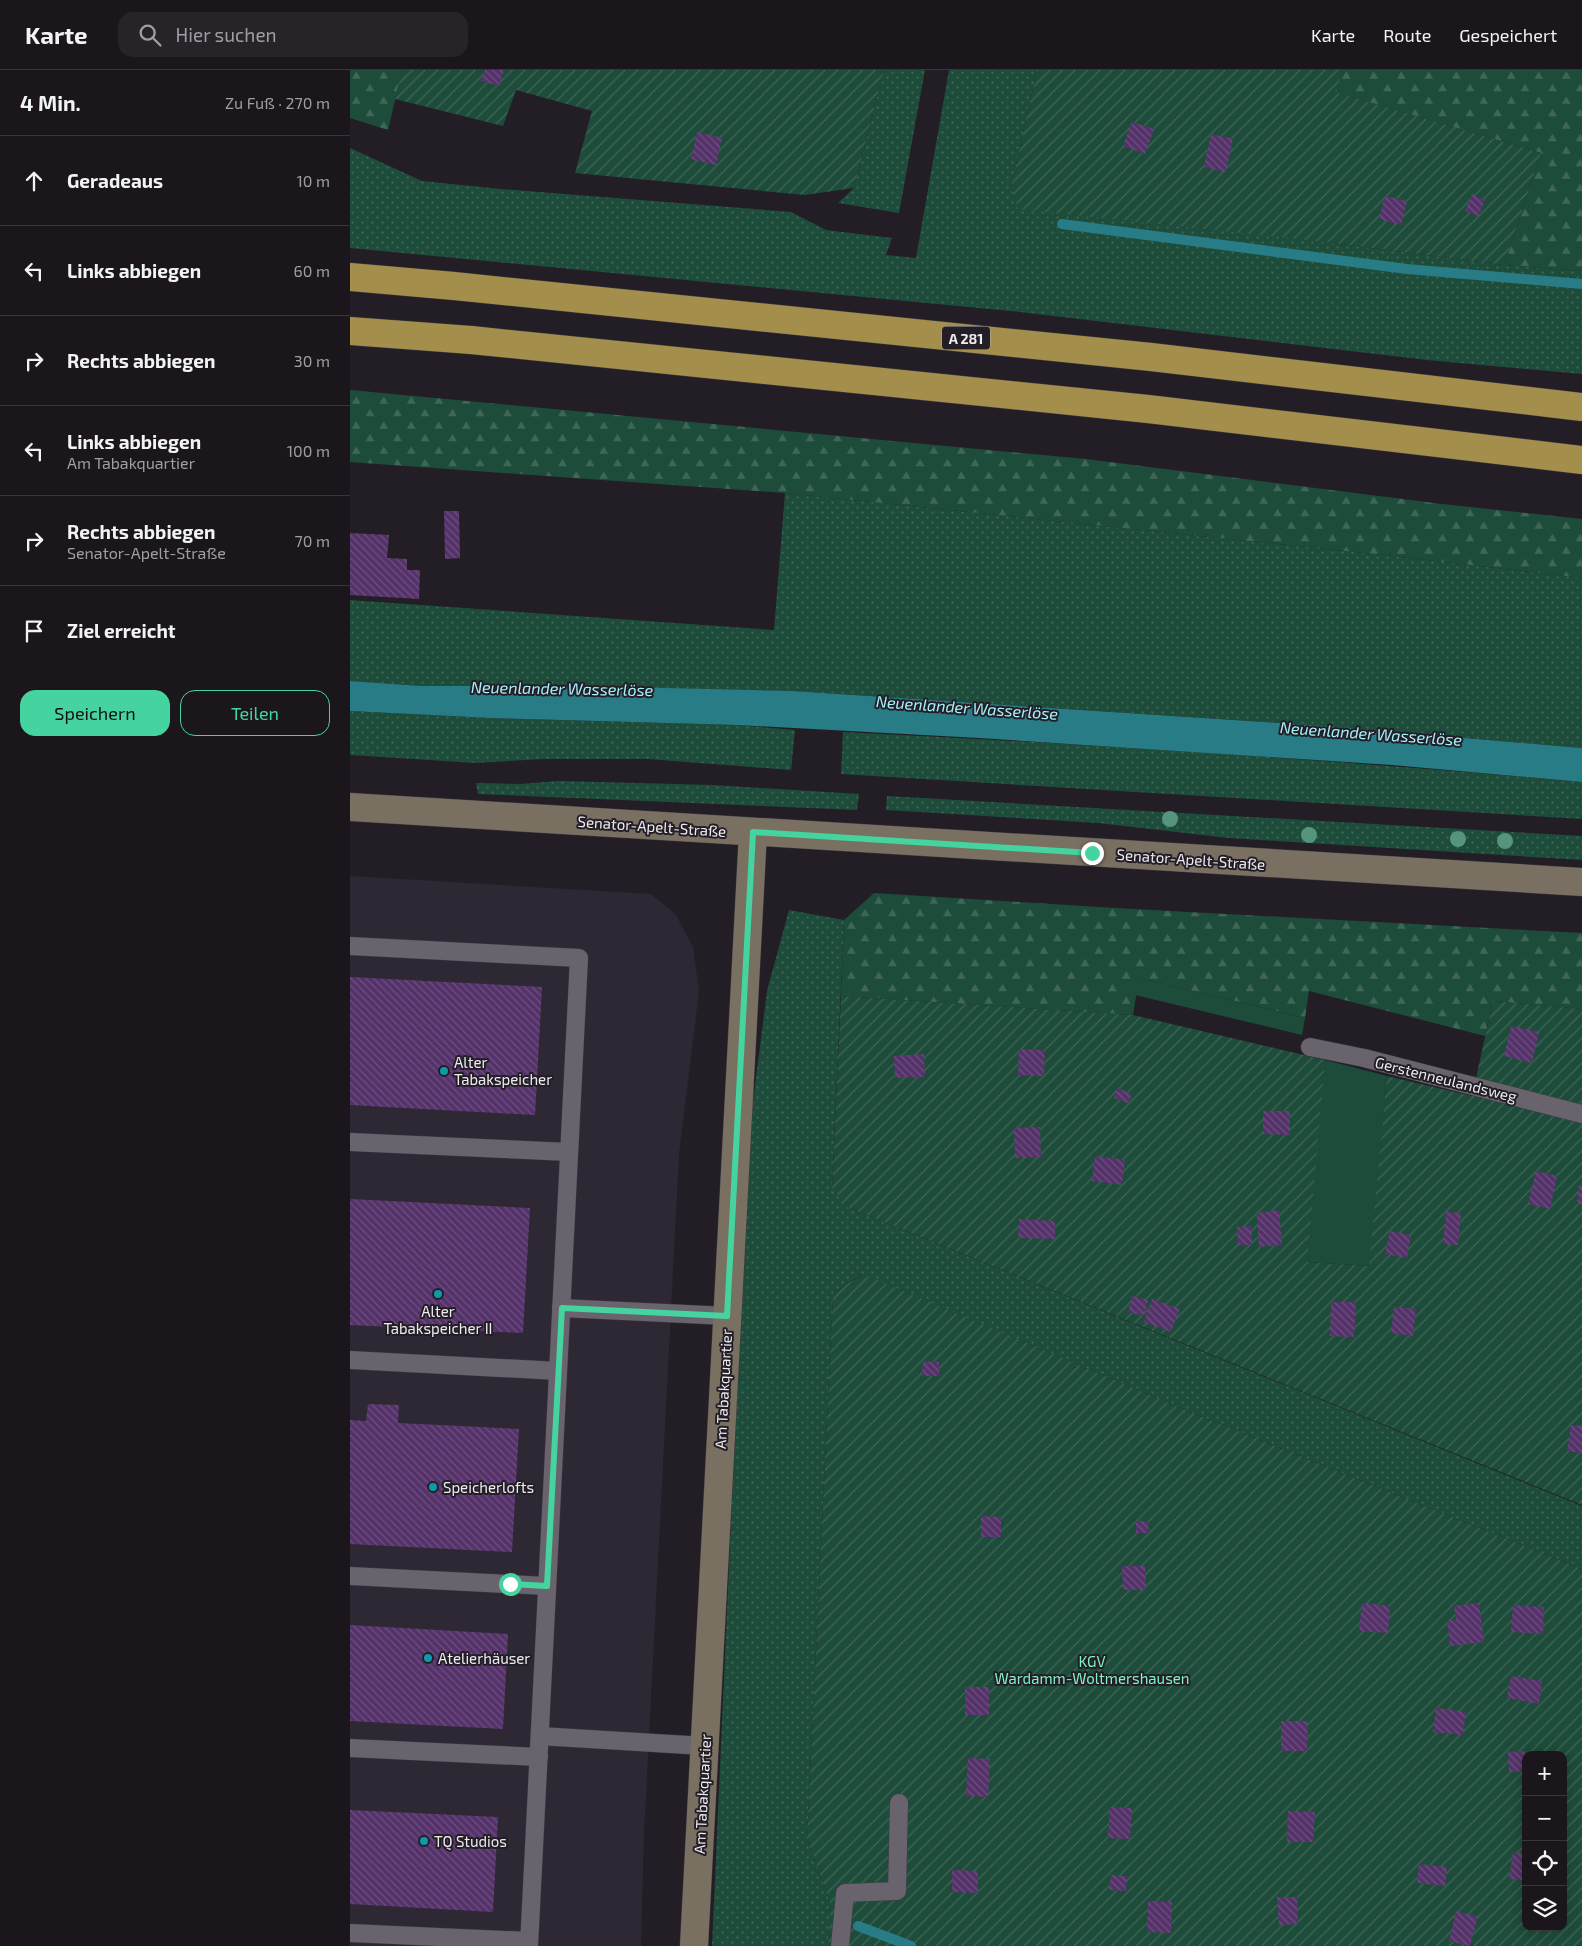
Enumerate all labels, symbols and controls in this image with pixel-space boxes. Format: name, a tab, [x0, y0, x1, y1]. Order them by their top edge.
search box	[118, 12, 468, 57]
text: Karte	[25, 20, 88, 49]
icon: search	[136, 21, 164, 49]
text: Hier suchen	[176, 23, 277, 46]
text: Karte	[1311, 24, 1355, 46]
text: Route	[1383, 24, 1431, 46]
text: Gespeichert	[1459, 24, 1557, 46]
text: 4 Min.	[20, 90, 81, 115]
text: Zu Fuß · 270 m	[225, 93, 330, 112]
icon: ahead	[20, 167, 48, 195]
text: Geradeaus	[67, 169, 163, 192]
text: 10 m	[296, 171, 330, 190]
icon: left	[20, 257, 48, 285]
text: Links abbiegen	[67, 259, 201, 282]
text: 60 m	[294, 261, 330, 280]
road number: A 281	[942, 326, 990, 350]
icon: right	[20, 347, 48, 375]
text: Rechts abbiegen	[67, 349, 215, 372]
text: 30 m	[294, 351, 330, 370]
text: Links abbiegen	[67, 430, 201, 453]
icon: left	[20, 437, 48, 465]
text: 100 m	[287, 441, 330, 460]
text: Am Tabakquartier	[67, 453, 195, 472]
text: Rechts abbiegen	[67, 520, 215, 543]
icon: right	[20, 527, 48, 555]
text: 70 m	[295, 531, 330, 550]
text: Senator-Apelt-Straße	[67, 543, 226, 562]
icon: arrive	[20, 617, 48, 645]
text: Ziel erreicht	[67, 619, 176, 642]
water label: Neuenlander Wasserlöse	[471, 677, 654, 699]
button: Speichern	[20, 690, 170, 736]
button: Teilen	[180, 690, 330, 736]
water label: Neuenlander Wasserlöse	[875, 691, 1059, 723]
water label: Neuenlander Wasserlöse	[1279, 717, 1463, 749]
street label: Senator-Apelt-Straße	[577, 812, 727, 840]
route end	[1081, 842, 1104, 865]
street label: Senator-Apelt-Straße	[1116, 845, 1266, 873]
place label: Alter Tabakspeicher	[454, 1053, 552, 1088]
street label: Gerstenneulandsweg	[1373, 1053, 1519, 1105]
marker: Alter Tabakspeicher	[438, 1065, 450, 1077]
marker: Alter Tabakspeicher II	[432, 1288, 444, 1300]
place label: Alter Tabakspeicher II	[383, 1302, 493, 1337]
street label: Am Tabakquartier	[711, 1329, 735, 1449]
place label: Speicherlofts	[443, 1478, 534, 1496]
marker: Speicherlofts	[427, 1481, 439, 1493]
route start	[499, 1573, 522, 1596]
place label: Atelierhäuser	[438, 1649, 530, 1667]
marker: Atelierhäuser	[422, 1652, 434, 1664]
park label: KGV Wardamm-Woltmershausen	[994, 1652, 1190, 1687]
street label: Am Tabakquartier	[690, 1734, 714, 1854]
map controls	[1522, 1751, 1567, 1931]
button: +	[1522, 1751, 1567, 1796]
button: −	[1522, 1796, 1567, 1841]
place label: TQ Studios	[434, 1832, 507, 1851]
marker: TQ Studios	[418, 1835, 430, 1847]
button: locate	[1522, 1841, 1567, 1886]
button: layers	[1522, 1886, 1567, 1931]

